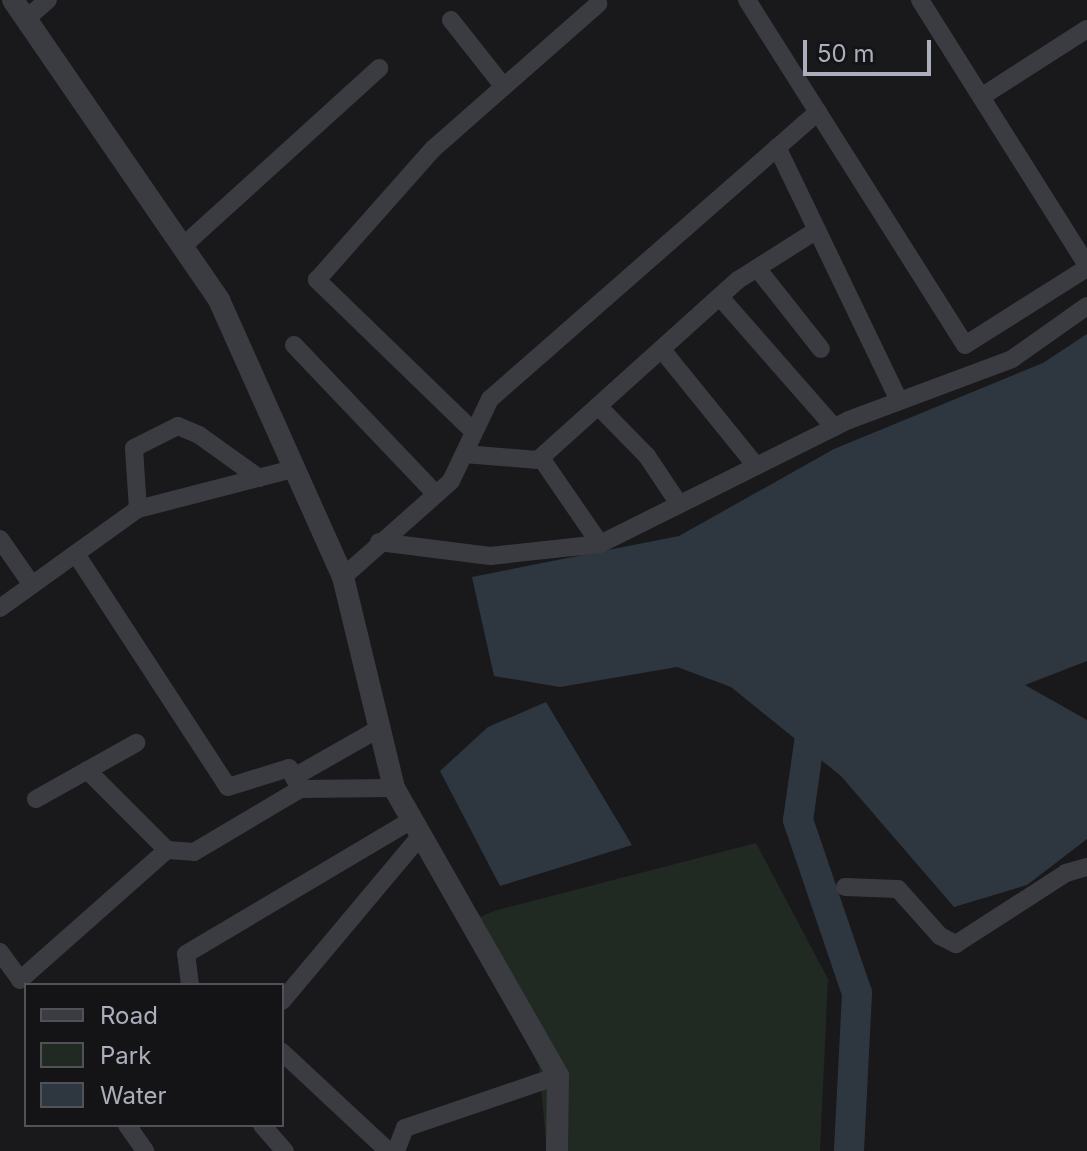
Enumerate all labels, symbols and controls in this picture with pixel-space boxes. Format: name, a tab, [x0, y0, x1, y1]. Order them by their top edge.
scale bar	[807, 24, 935, 74]
text: 50 m	[817, 39, 875, 68]
legend	[24, 983, 284, 1127]
text: Road	[100, 1001, 158, 1030]
text: Park	[100, 1041, 151, 1070]
text: Water	[100, 1081, 167, 1110]

